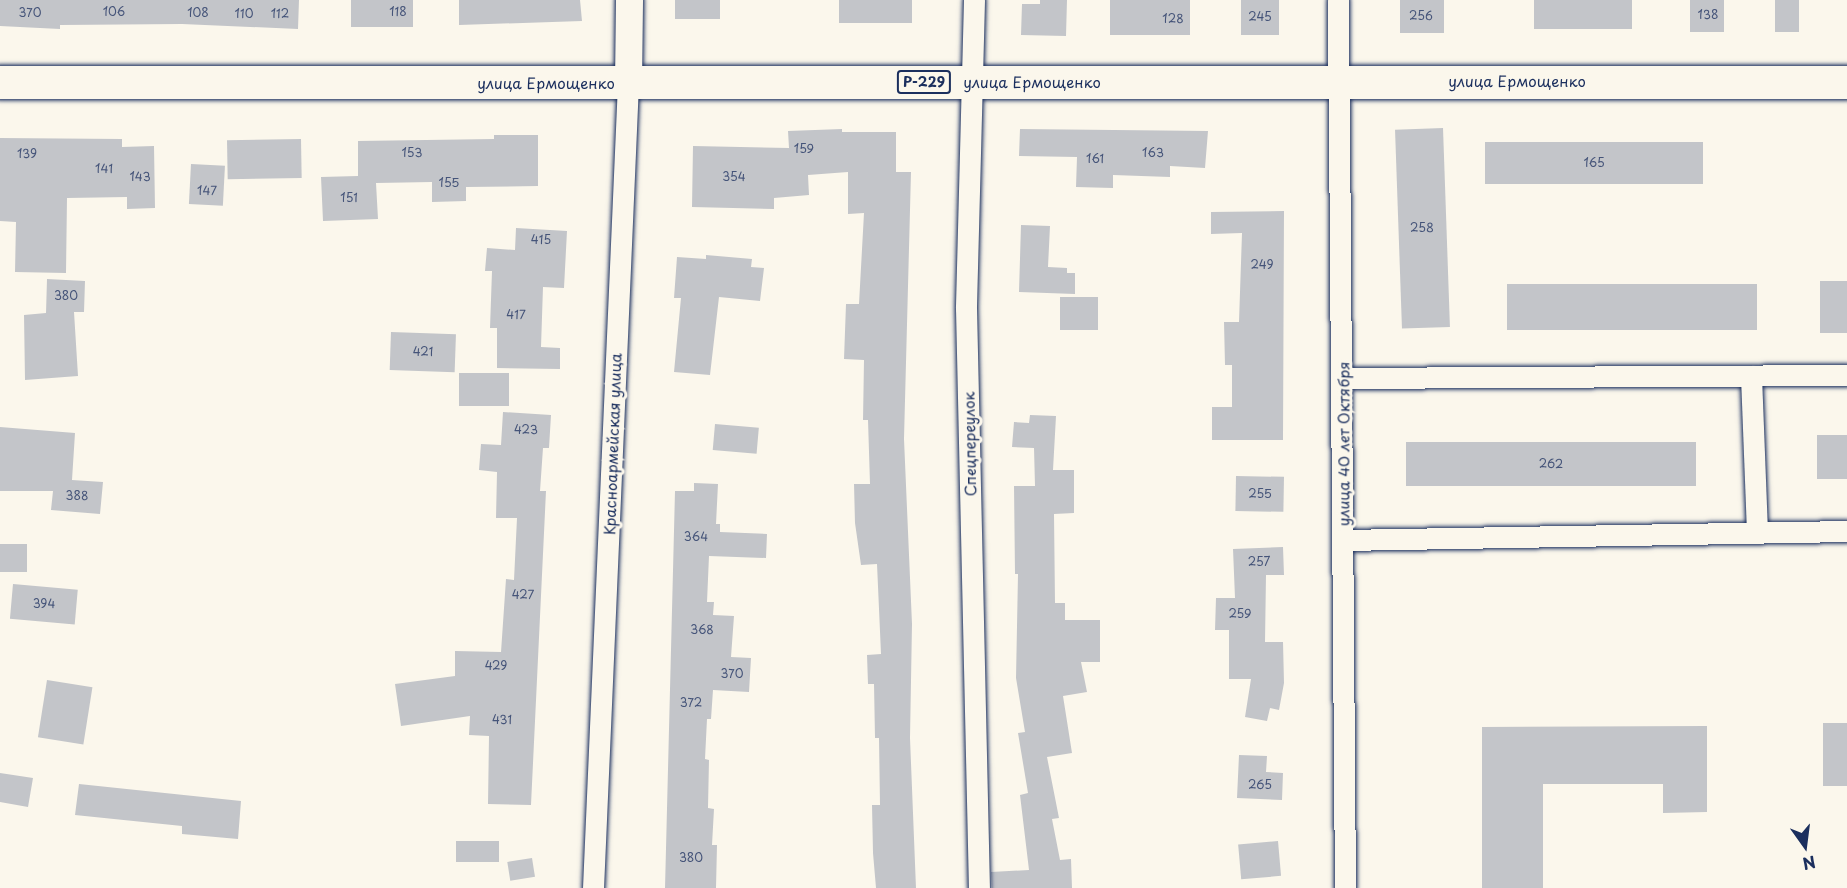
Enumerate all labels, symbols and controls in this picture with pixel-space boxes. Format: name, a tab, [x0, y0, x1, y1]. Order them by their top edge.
house number: 106	[103, 5, 125, 19]
house number: 118	[389, 5, 407, 19]
house number: 370	[19, 6, 41, 20]
house number: 108	[187, 6, 209, 20]
house number: 110	[235, 7, 253, 21]
house number: 112	[271, 7, 289, 21]
house number: 138	[1698, 8, 1718, 22]
house number: 256	[1409, 9, 1433, 23]
house number: 245	[1248, 10, 1272, 24]
house number: 128	[1162, 12, 1184, 26]
road number: Р-229	[896, 71, 952, 93]
street label: улица Ермощенко	[1448, 72, 1586, 90]
street label: улица Ермощенко	[963, 73, 1101, 91]
street label: улица Ермощенко	[477, 74, 615, 92]
house number: 159	[794, 142, 814, 156]
house number: 153	[401, 146, 423, 160]
house number: 163	[1142, 146, 1164, 160]
house number: 139	[17, 147, 37, 161]
house number: 161	[1086, 152, 1104, 166]
house number: 165	[1583, 156, 1605, 170]
house number: 141	[95, 162, 113, 176]
house number: 143	[129, 170, 151, 184]
house number: 354	[722, 170, 746, 184]
house number: 155	[439, 176, 459, 190]
house number: 147	[197, 184, 217, 198]
house number: 151	[340, 191, 358, 205]
house number: 258	[1410, 221, 1434, 235]
house number: 415	[531, 233, 551, 247]
house number: 249	[1251, 258, 1273, 272]
house number: 380	[54, 289, 78, 303]
house number: 417	[506, 308, 526, 322]
house number: 421	[413, 345, 433, 359]
street label: Красноармейская улица	[600, 352, 624, 536]
street label: улица 40 лет Октября	[1334, 361, 1352, 527]
street label: Спецпереулок	[959, 391, 979, 497]
house number: 423	[514, 423, 538, 437]
house number: 262	[1539, 457, 1563, 471]
house number: 255	[1248, 487, 1272, 501]
house number: 388	[66, 489, 88, 503]
house number: 364	[684, 530, 708, 544]
house number: 257	[1248, 555, 1270, 569]
house number: 427	[512, 588, 534, 602]
house number: 394	[33, 597, 55, 611]
house number: 259	[1228, 607, 1252, 621]
house number: 368	[690, 623, 714, 637]
house number: 429	[485, 659, 507, 673]
house number: 370	[721, 667, 743, 681]
house number: 372	[680, 696, 702, 710]
house number: 431	[492, 713, 512, 727]
house number: 265	[1248, 778, 1272, 792]
north arrow	[1775, 816, 1835, 876]
text: N	[1800, 850, 1818, 877]
house number: 380	[679, 851, 703, 865]

